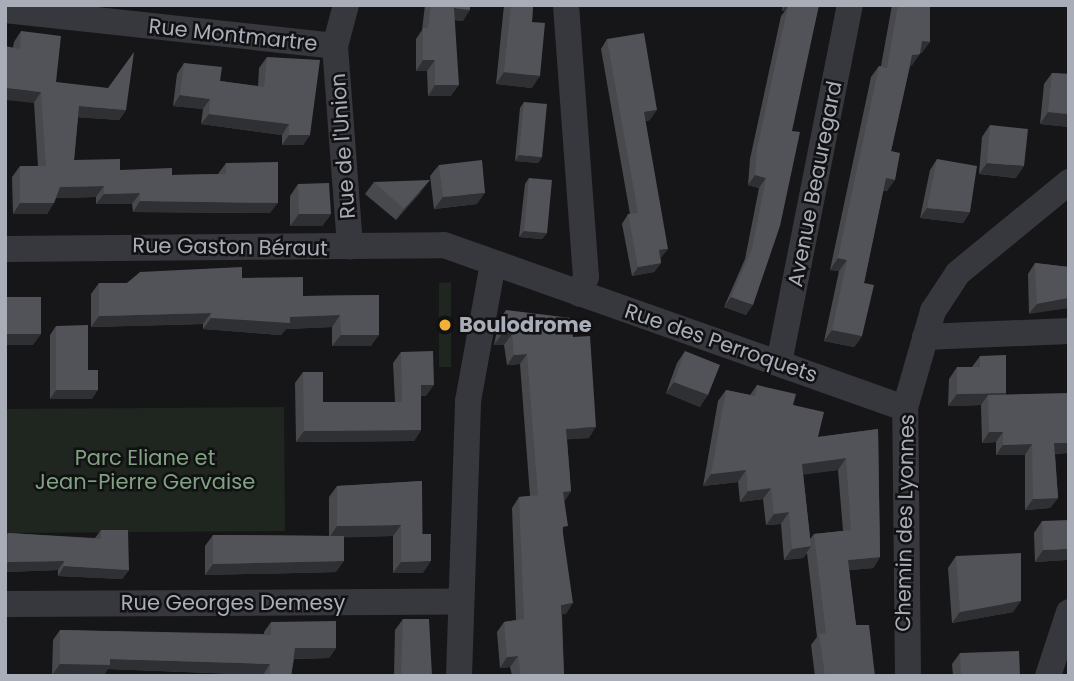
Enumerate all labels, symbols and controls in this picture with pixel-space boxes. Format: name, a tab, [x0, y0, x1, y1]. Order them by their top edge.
street label: Rue Montmartre	[147, 14, 319, 56]
street label: Rue de l'Union	[325, 72, 361, 220]
street label: Avenue Beauregard	[783, 79, 847, 289]
street label: Rue Gaston Béraut	[132, 233, 328, 261]
street label: Rue des Perroquets	[621, 298, 821, 388]
place label: Boulodrome	[459, 312, 592, 338]
marker: Boulodrome	[437, 317, 453, 333]
street label: Chemin des Lyonnes	[891, 414, 919, 632]
park label: Parc Eliane et Jean-Pierre Gervaise	[35, 445, 255, 495]
street label: Rue Georges Demesy	[121, 590, 345, 616]

